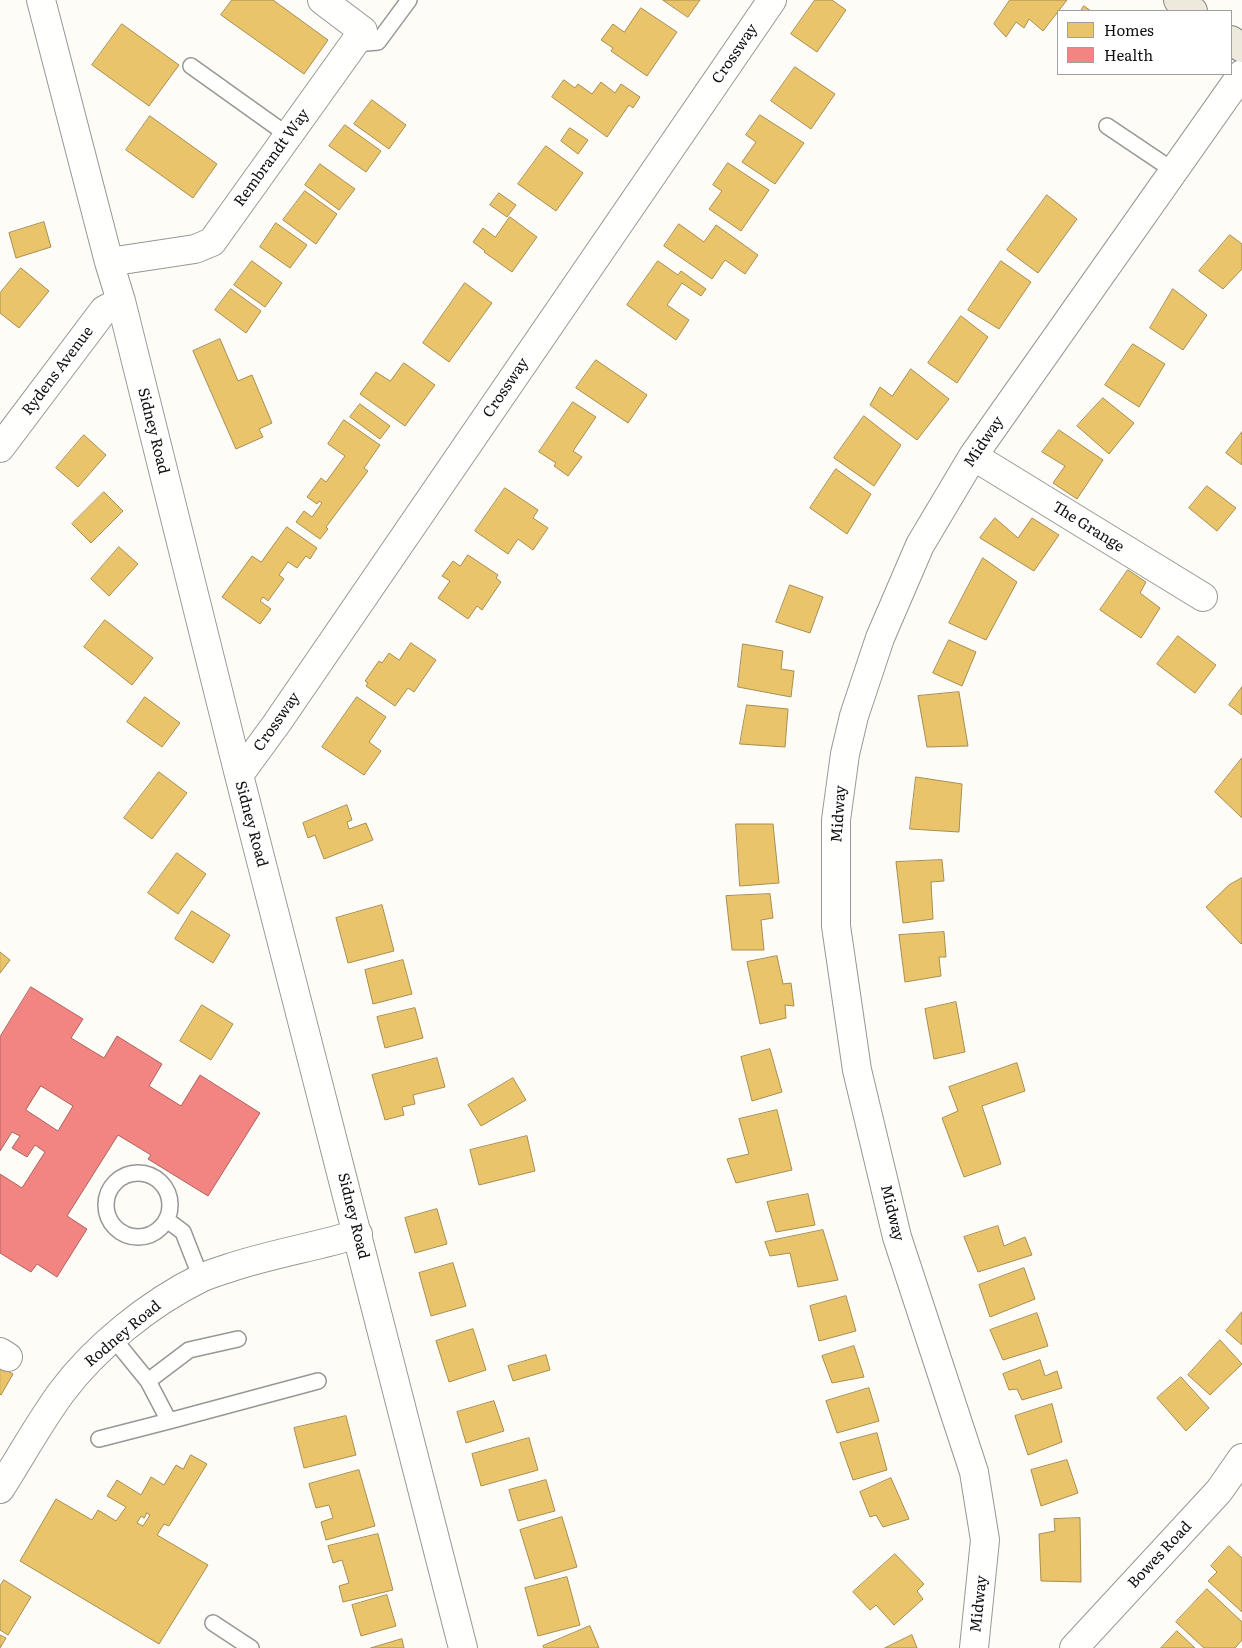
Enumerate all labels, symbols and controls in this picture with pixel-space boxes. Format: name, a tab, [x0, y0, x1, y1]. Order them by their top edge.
legend	[1057, 10, 1232, 75]
text: Homes	[1104, 18, 1154, 41]
street label: Crossway	[708, 21, 762, 87]
text: Health	[1104, 43, 1153, 66]
street label: Rembrandt Way	[231, 106, 313, 210]
street label: Rydens Avenue	[19, 323, 97, 419]
street label: Crossway	[479, 355, 533, 421]
street label: Sidney Road	[134, 386, 172, 476]
street label: Midway	[960, 413, 1008, 471]
street label: The Grange	[1049, 498, 1127, 556]
street label: Crossway	[250, 689, 304, 755]
street label: Sidney Road	[231, 779, 271, 869]
street label: Midway	[828, 785, 850, 843]
street label: Sidney Road	[334, 1171, 372, 1261]
street label: Midway	[876, 1183, 908, 1243]
street label: Rodney Road	[81, 1297, 165, 1371]
street label: Bowes Road	[1124, 1518, 1196, 1592]
street label: Midway	[967, 1574, 991, 1634]

